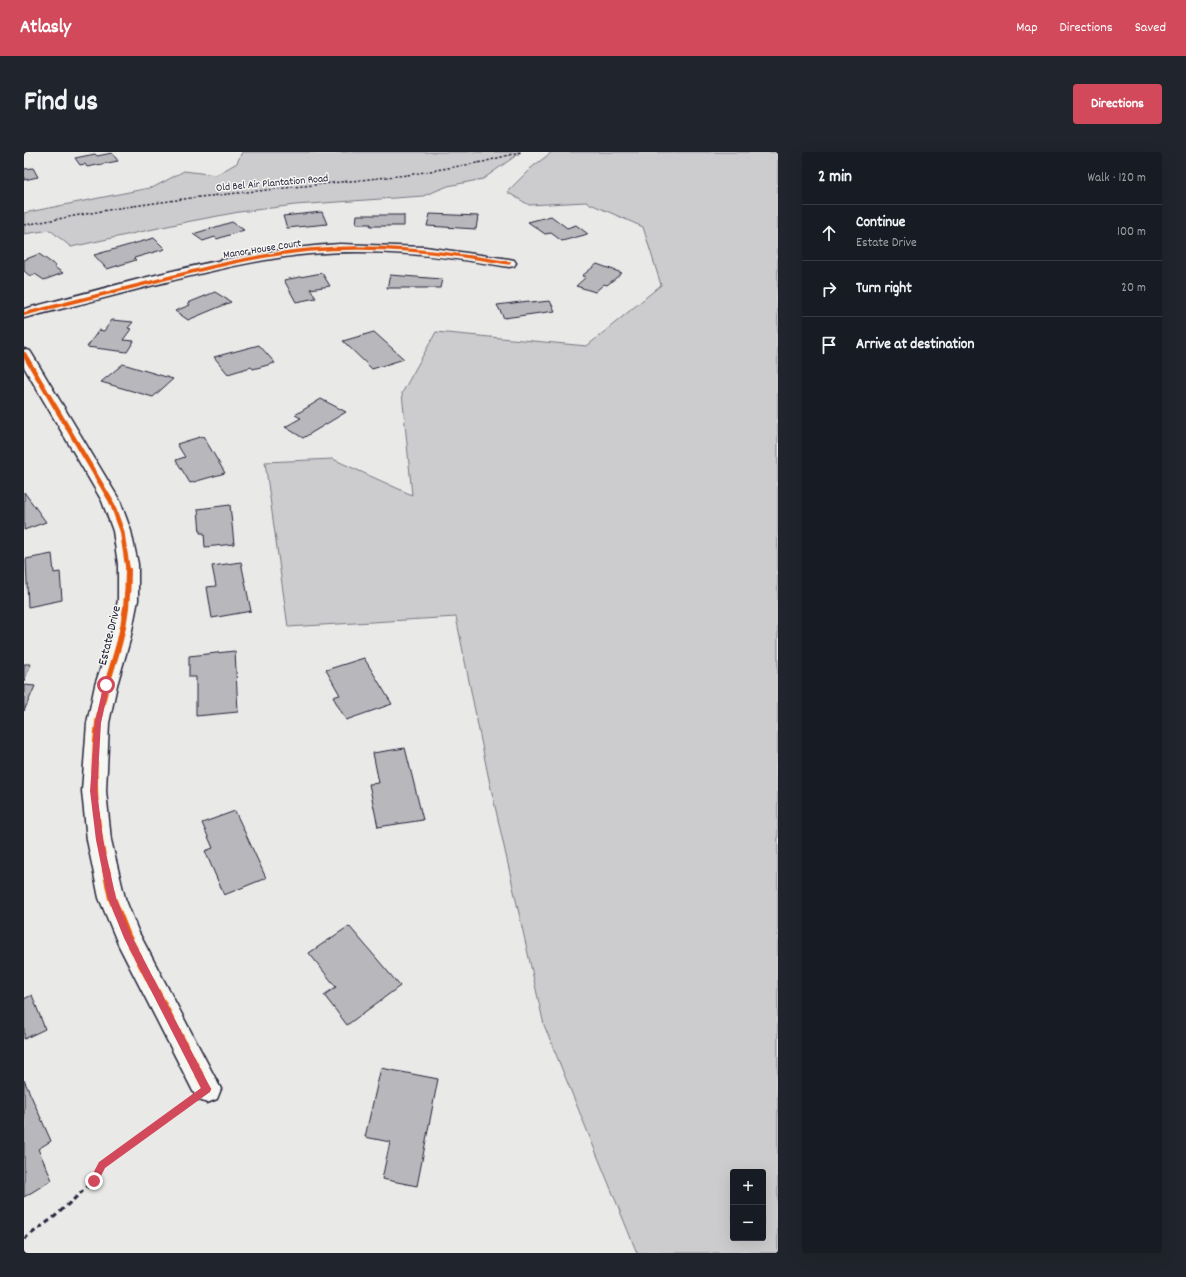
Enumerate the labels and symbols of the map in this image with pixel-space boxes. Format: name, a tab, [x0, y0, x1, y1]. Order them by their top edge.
street label: Old Bel Air Plantation Road	[215, 171, 329, 197]
street label: Manor House Court	[222, 236, 302, 264]
street label: Estate Drive	[94, 604, 127, 667]
route start	[97, 676, 115, 694]
route end	[85, 1172, 103, 1190]

